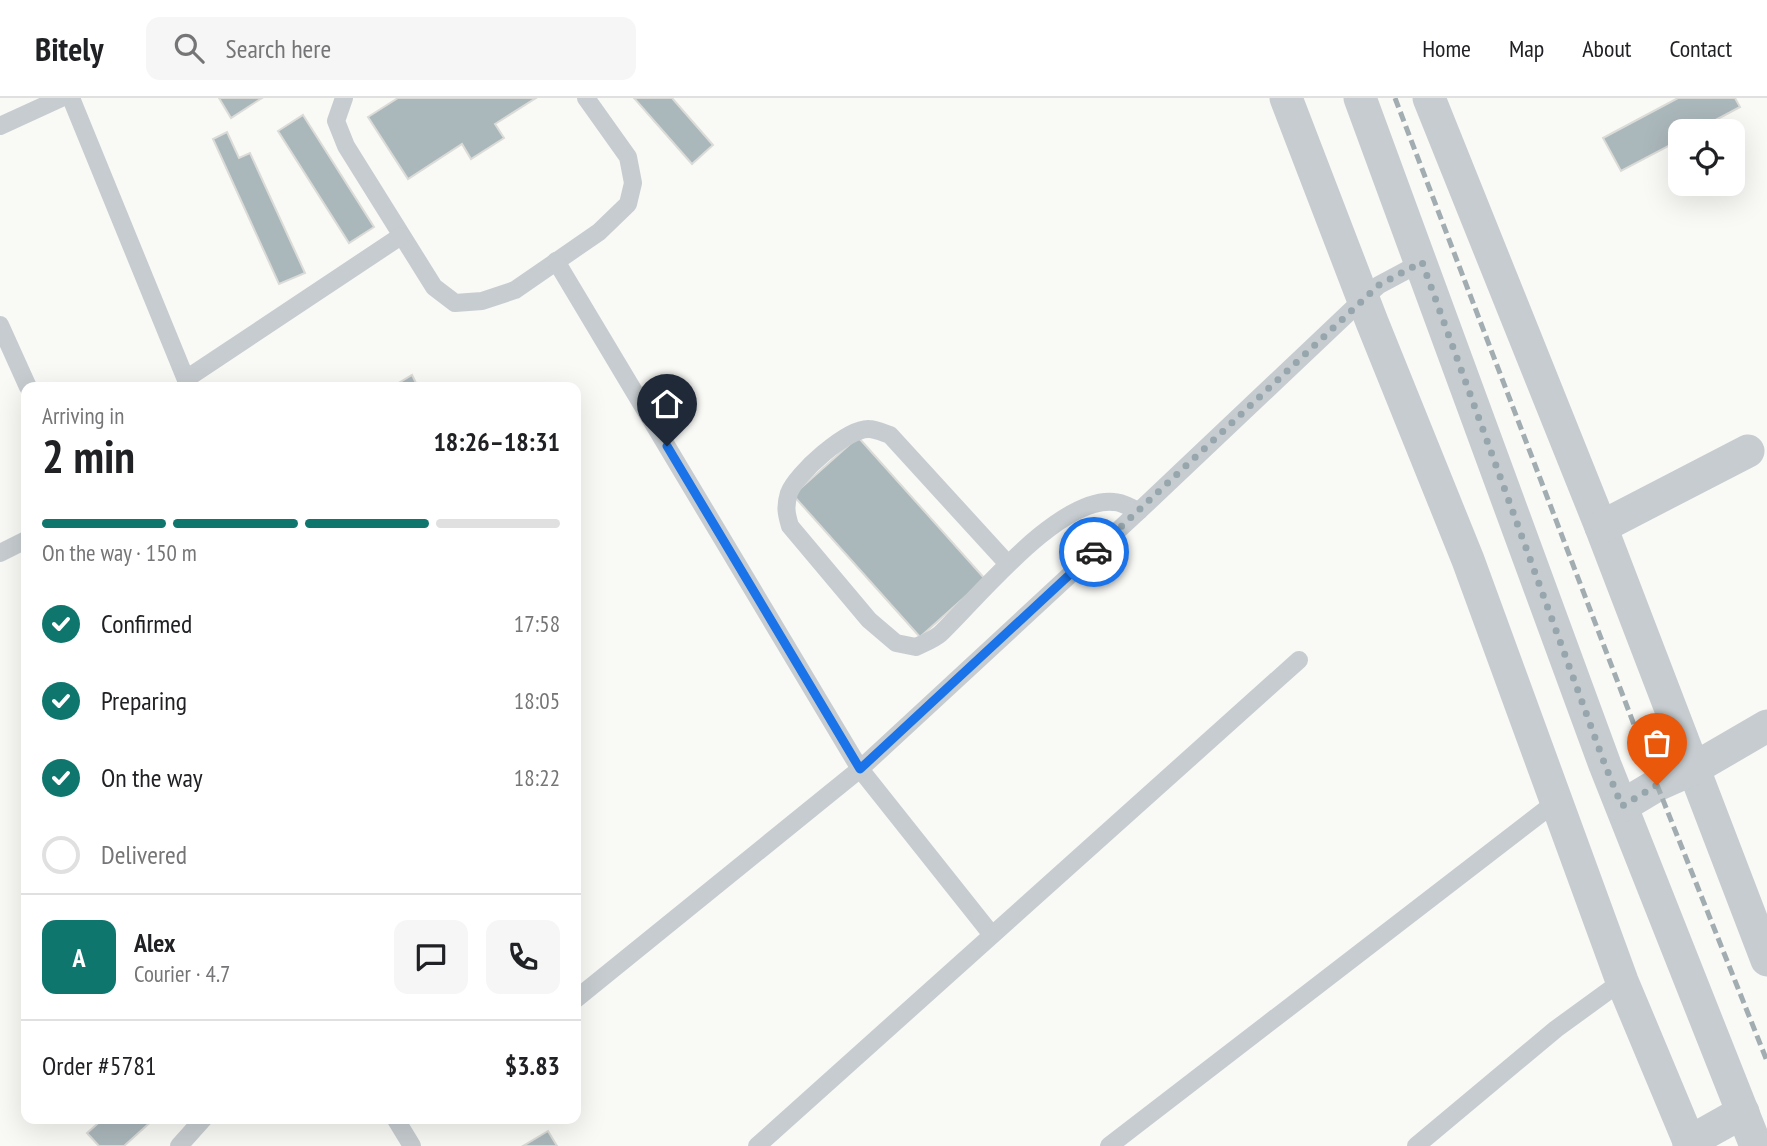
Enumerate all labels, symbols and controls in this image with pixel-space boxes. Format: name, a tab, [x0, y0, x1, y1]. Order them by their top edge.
search box	[146, 17, 636, 80]
text: Bitely	[35, 27, 104, 70]
icon: search	[170, 29, 208, 67]
text: Search here	[226, 32, 331, 65]
text: Home	[1422, 33, 1471, 64]
text: Map	[1509, 33, 1544, 64]
text: About	[1582, 33, 1631, 64]
text: Contact	[1669, 33, 1732, 64]
map controls	[1668, 119, 1745, 196]
button: locate	[1668, 119, 1745, 196]
pin	[637, 374, 697, 446]
icon: home	[648, 385, 686, 423]
text: Arriving in	[42, 401, 124, 430]
text: 18:26–18:31	[433, 425, 560, 458]
text: 2 min	[42, 426, 135, 486]
courier	[1059, 517, 1129, 587]
icon: car	[1075, 533, 1113, 571]
text: On the way · 150 m	[42, 538, 197, 567]
icon: check	[42, 605, 80, 643]
text: Confirmed	[101, 607, 192, 640]
text: 17:58	[514, 609, 560, 638]
icon: check	[42, 682, 80, 720]
text: Preparing	[101, 684, 187, 717]
text: 18:05	[514, 686, 560, 715]
pin	[1627, 713, 1687, 785]
icon: bag	[1638, 724, 1676, 762]
icon: check	[42, 759, 80, 797]
text: On the way	[101, 761, 203, 794]
text: 18:22	[514, 763, 560, 792]
text: Delivered	[101, 838, 187, 871]
button: chat	[394, 920, 468, 994]
button: phone	[486, 920, 560, 994]
text: Alex	[134, 926, 175, 959]
text: A	[72, 941, 86, 974]
text: Courier · 4.7	[134, 959, 230, 988]
text: Order #5781	[42, 1049, 157, 1082]
text: $3.83	[505, 1049, 560, 1082]

